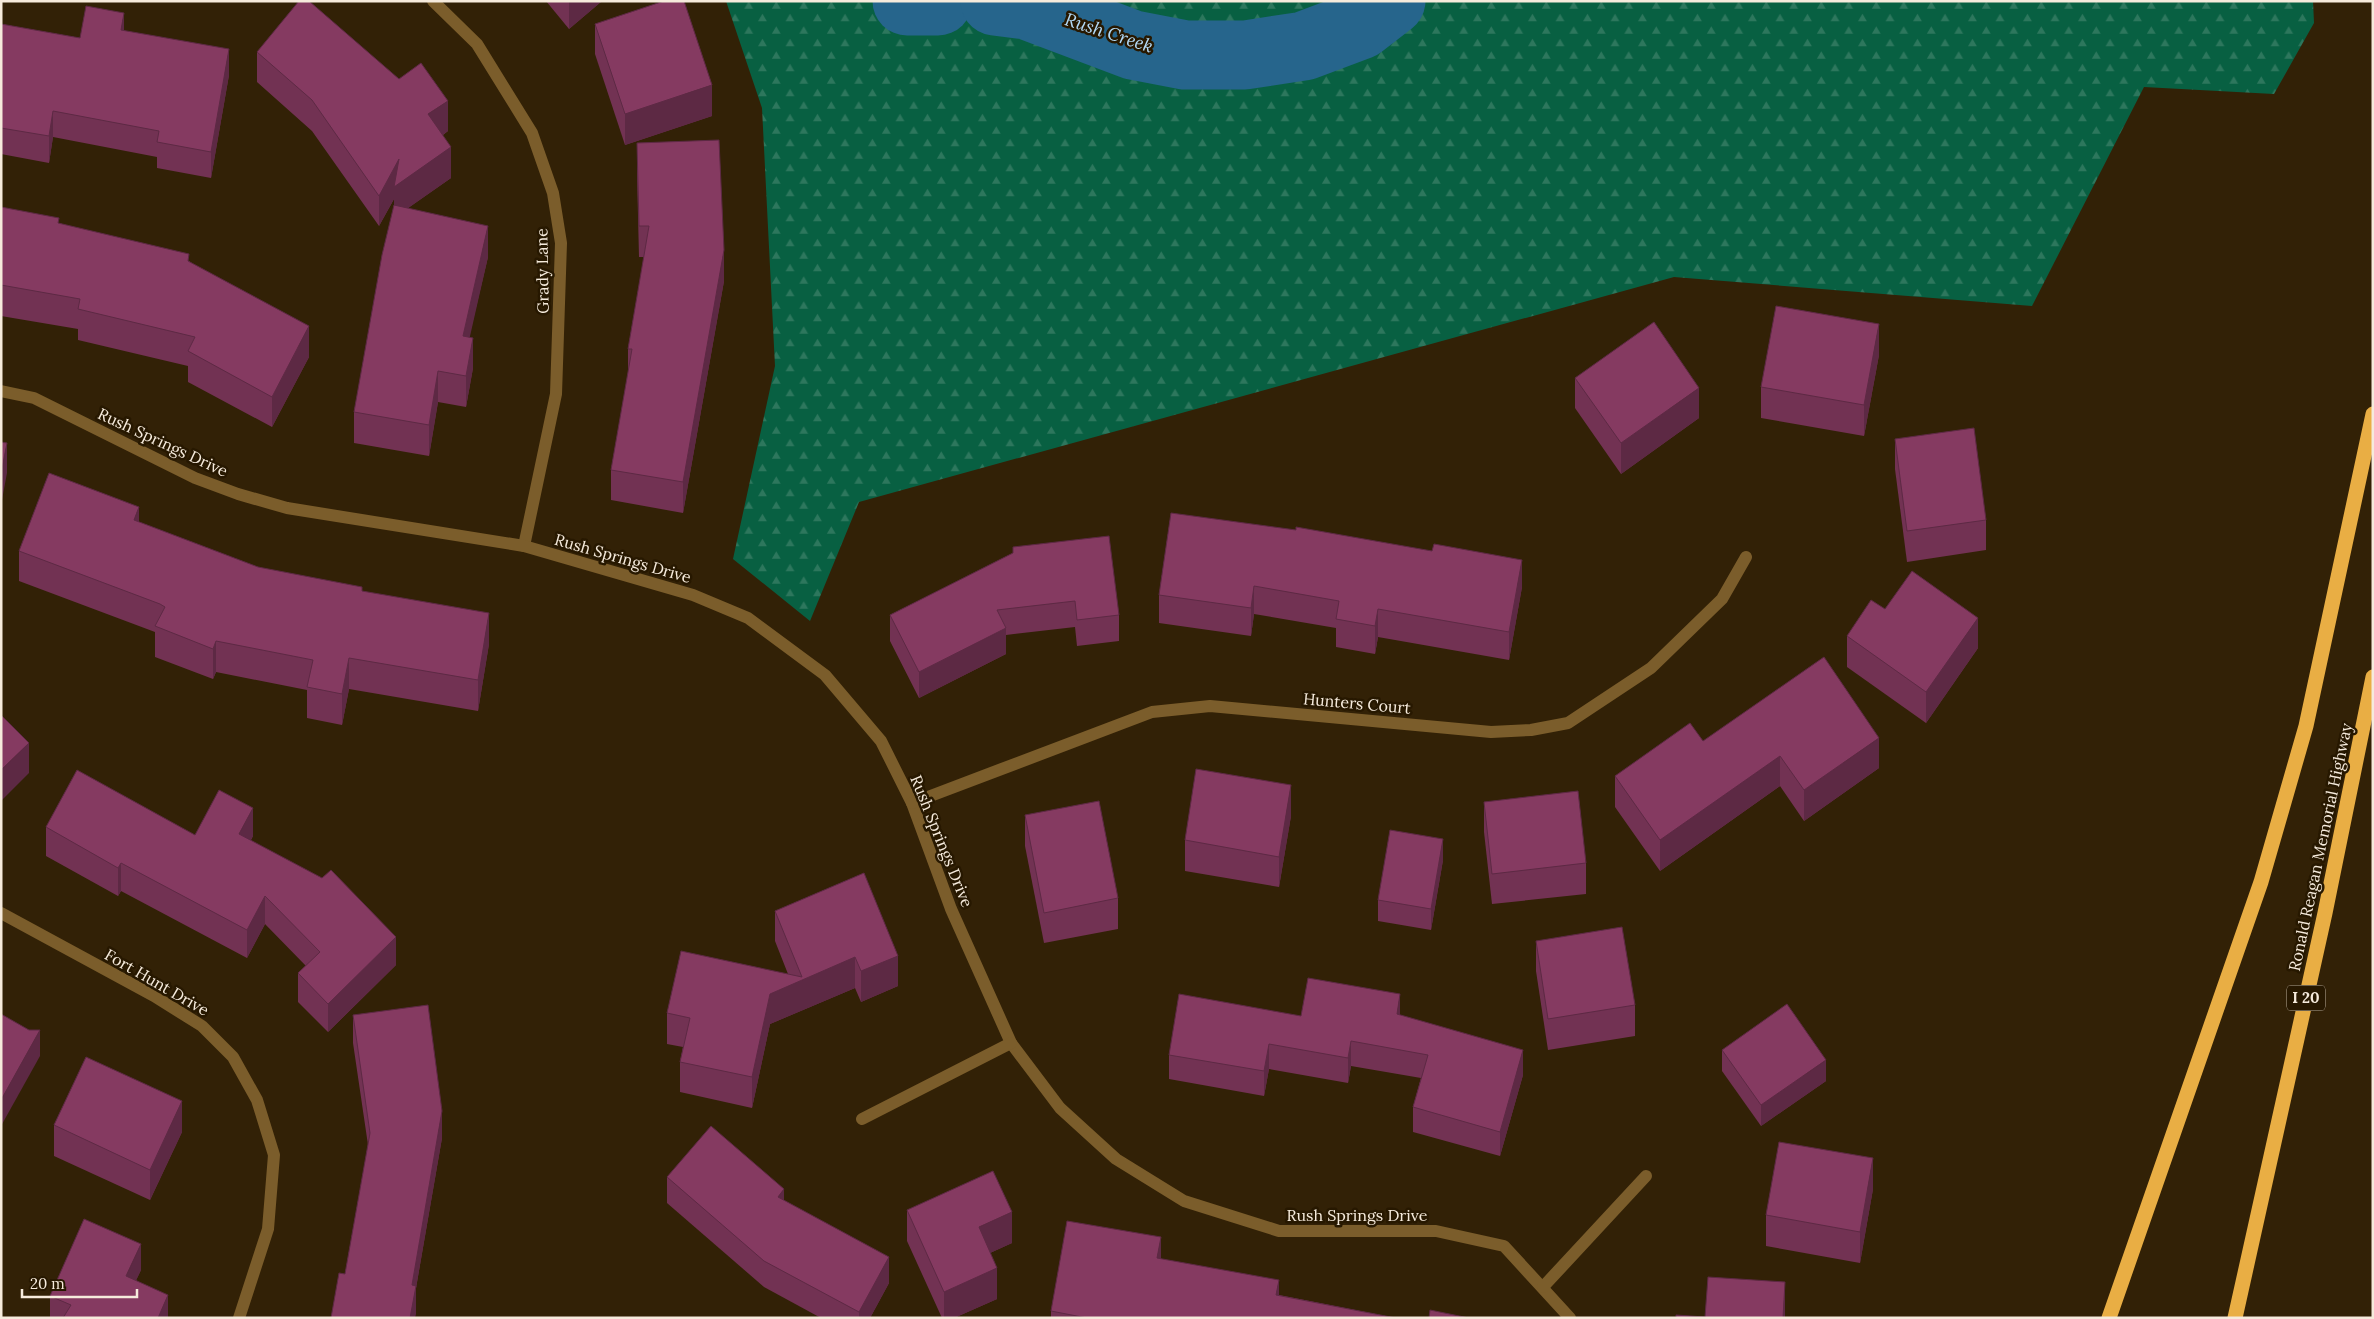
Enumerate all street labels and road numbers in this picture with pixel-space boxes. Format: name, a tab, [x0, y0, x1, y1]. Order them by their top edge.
street label: Grady Lane	[531, 228, 553, 314]
street label: Rush Springs Drive	[95, 403, 231, 481]
street label: Rush Springs Drive	[552, 529, 694, 587]
street label: Hunters Court	[1302, 688, 1412, 718]
street label: Ronald Reagan Memorial Highway	[2284, 721, 2356, 973]
street label: Rush Springs Drive	[906, 772, 978, 910]
street label: Fort Hunt Drive	[101, 944, 213, 1020]
road number: I 20	[2287, 986, 2325, 1010]
street label: Rush Springs Drive	[1287, 1205, 1428, 1225]

